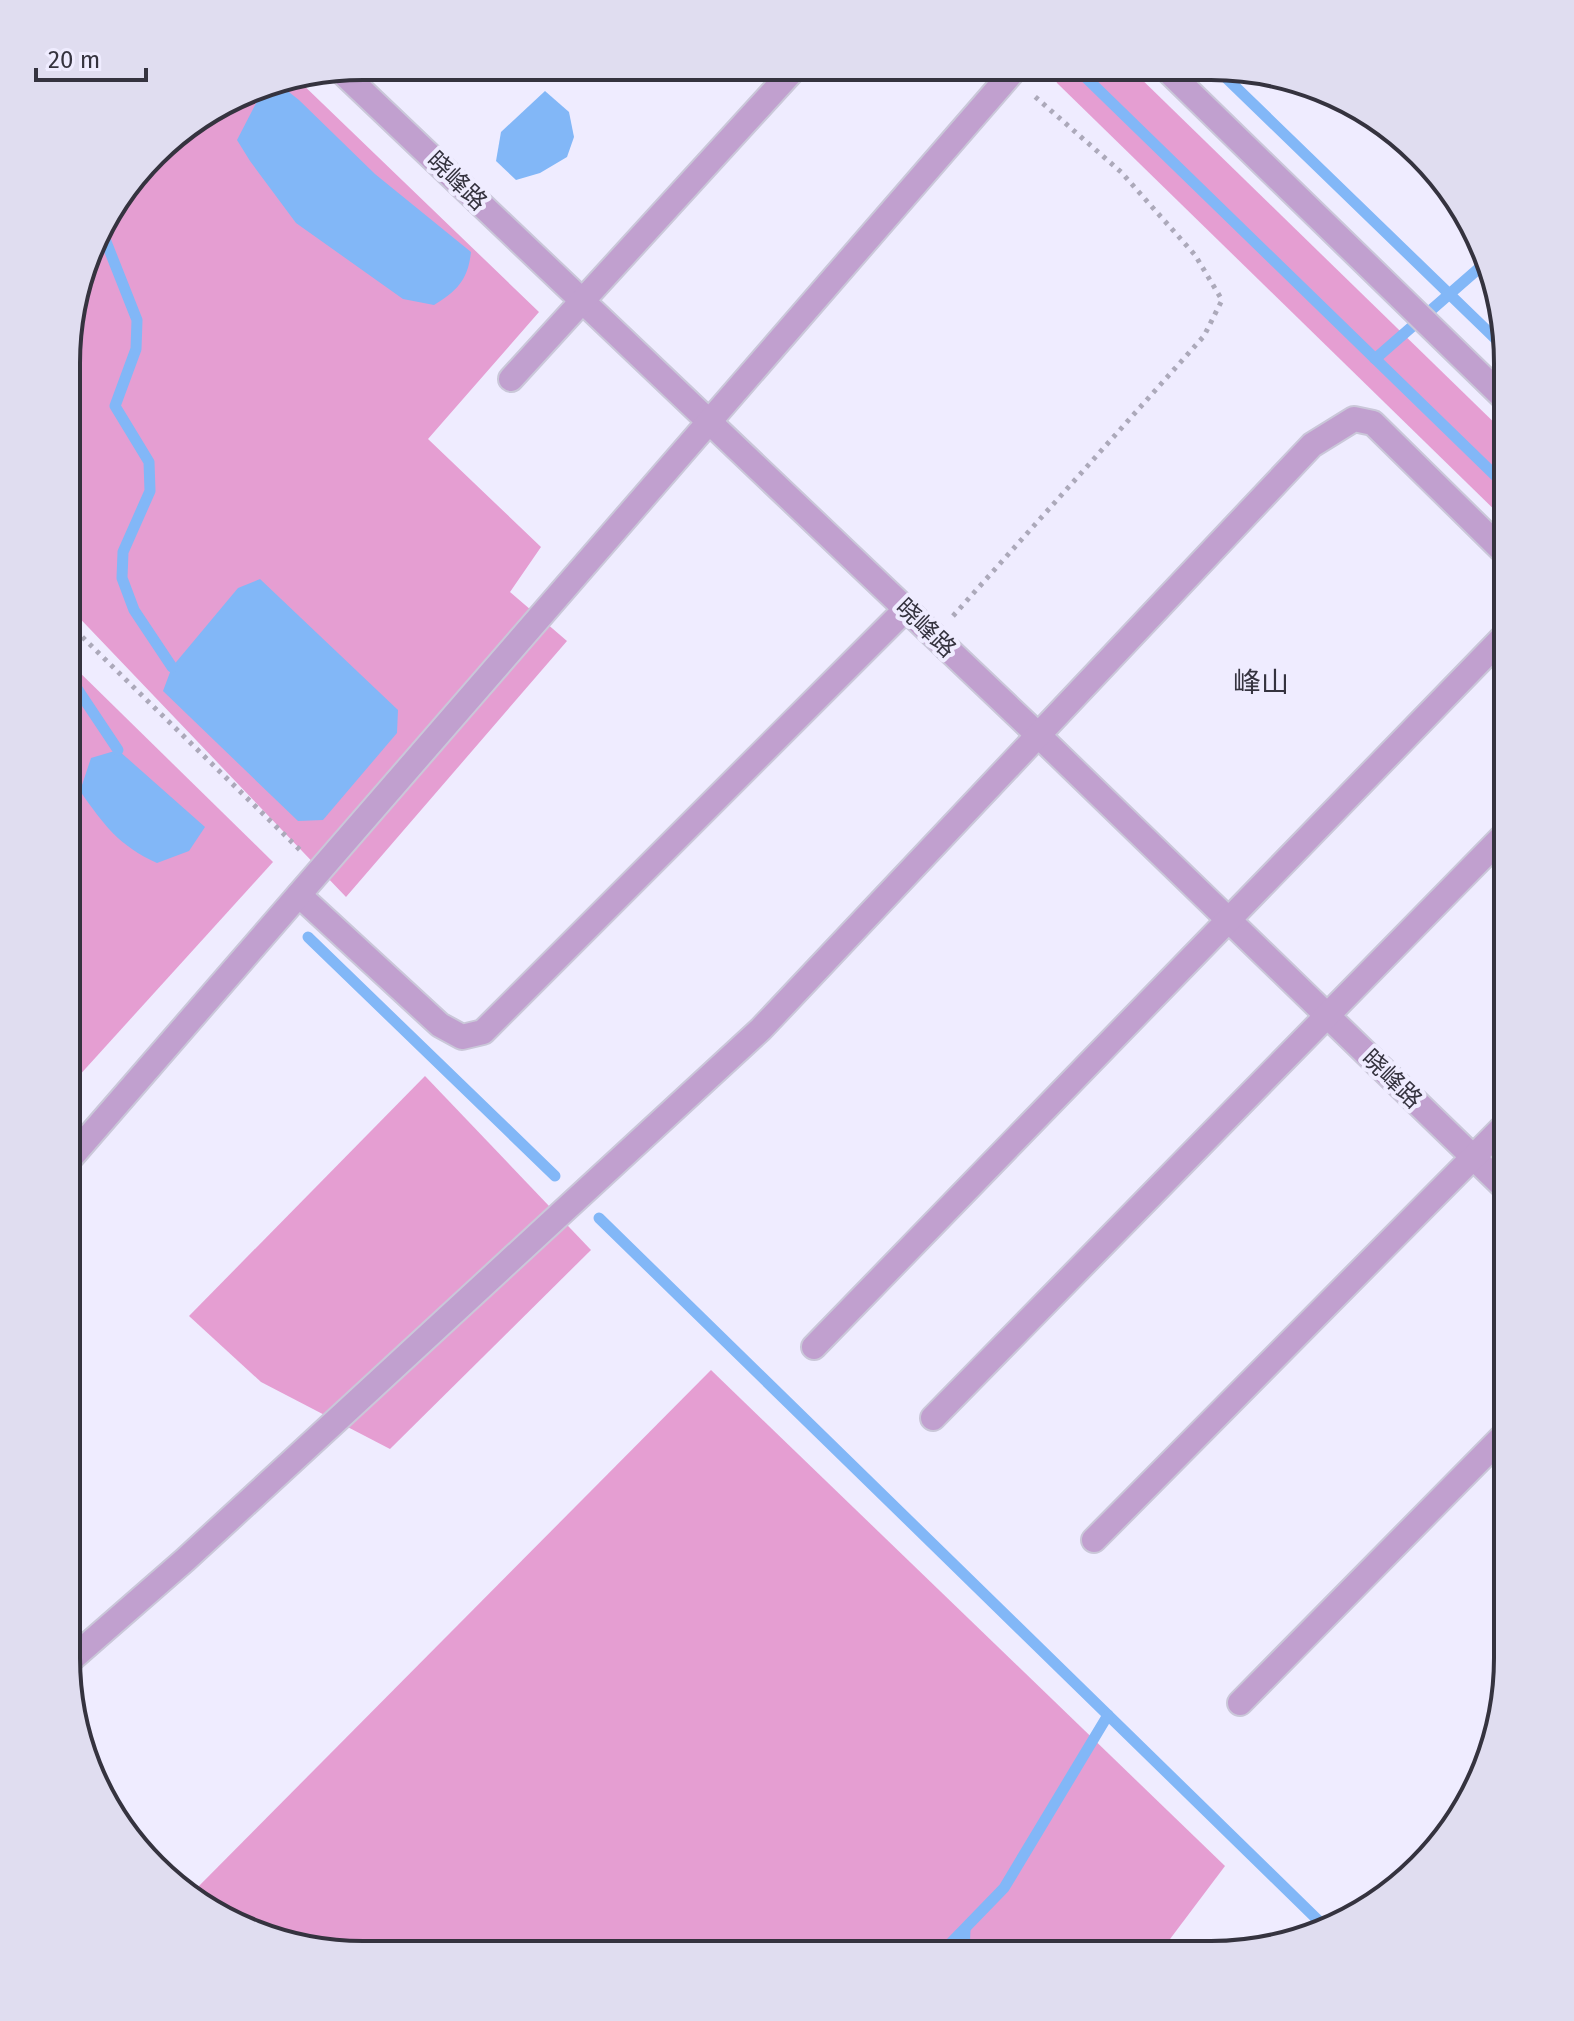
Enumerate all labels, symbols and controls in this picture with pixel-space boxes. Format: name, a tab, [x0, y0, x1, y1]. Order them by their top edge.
scale bar	[36, 32, 146, 82]
text: 20 m	[48, 46, 100, 74]
street label: 晓峰路	[421, 146, 493, 216]
street label: 晓峰路	[890, 593, 962, 663]
district label: 峰山	[1233, 666, 1289, 699]
street label: 晓峰路	[1356, 1044, 1428, 1114]

